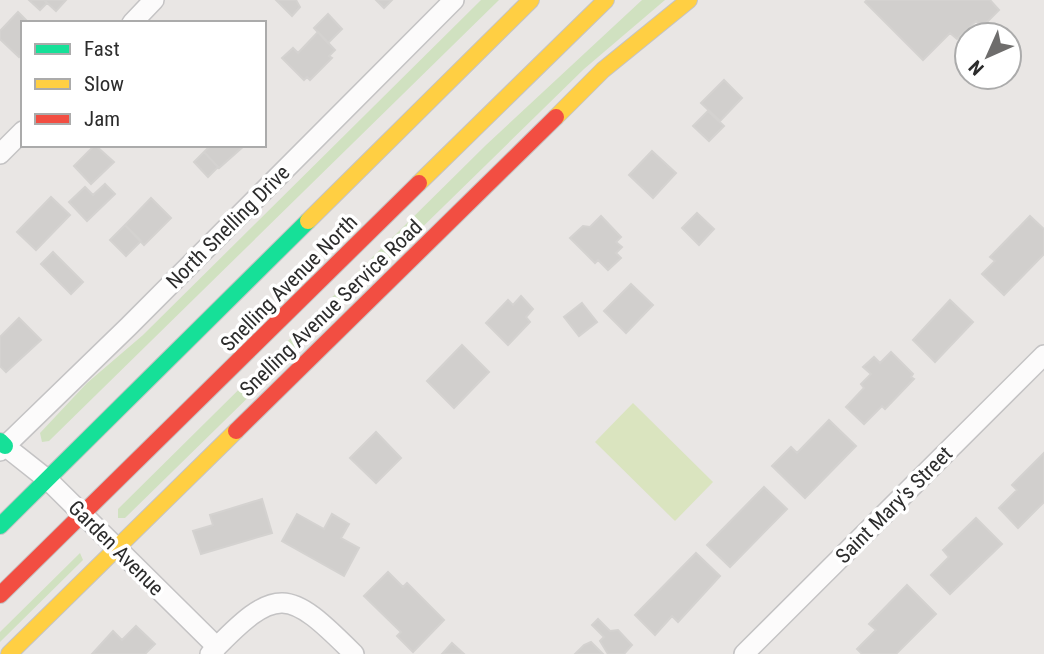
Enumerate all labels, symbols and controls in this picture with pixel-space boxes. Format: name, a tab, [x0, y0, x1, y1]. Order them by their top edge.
legend	[21, 21, 266, 147]
north arrow	[953, 21, 1023, 91]
text: Fast	[84, 37, 120, 61]
text: N	[964, 55, 989, 80]
text: Slow	[84, 72, 124, 96]
text: Jam	[84, 107, 120, 131]
street label: North Snelling Drive	[161, 160, 295, 294]
street label: Snelling Avenue North	[216, 210, 362, 356]
street label: Snelling Avenue Service Road	[235, 215, 427, 401]
street label: Saint Mary's Street	[831, 442, 957, 568]
street label: Garden Avenue	[64, 496, 169, 601]

